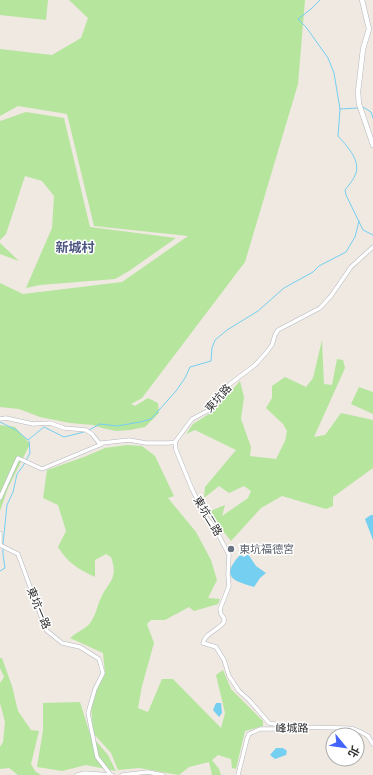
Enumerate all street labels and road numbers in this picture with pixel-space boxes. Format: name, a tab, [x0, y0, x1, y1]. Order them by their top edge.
street label: 東坑路	[203, 382, 234, 415]
street label: 東坑二路	[191, 494, 224, 538]
street label: 東坑一路	[24, 585, 53, 631]
street label: 峰城路	[275, 722, 309, 735]

